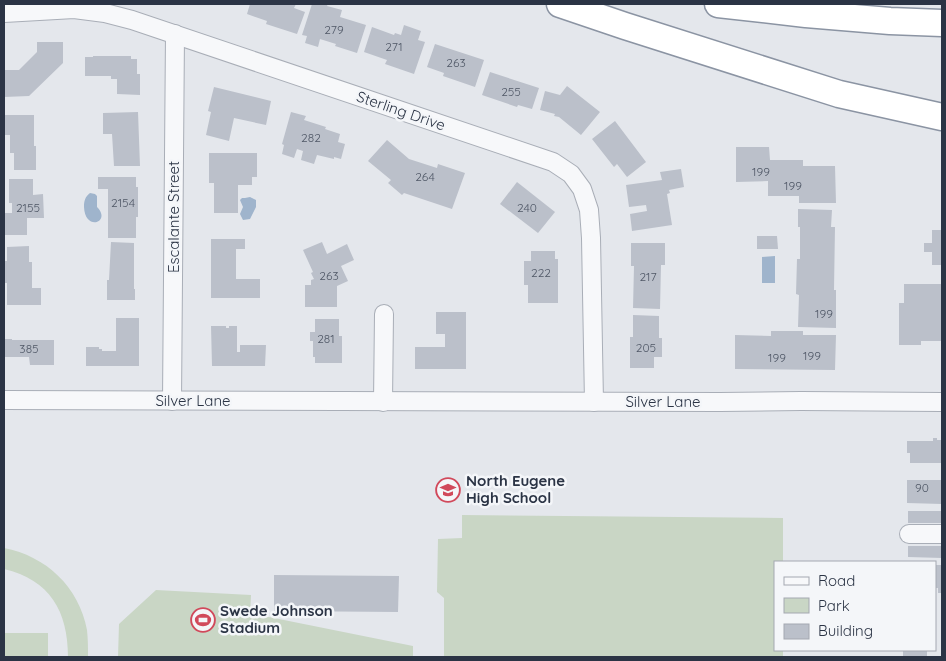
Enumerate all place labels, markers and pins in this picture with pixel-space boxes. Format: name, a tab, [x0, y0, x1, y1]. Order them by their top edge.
place label: North Eugene High School	[466, 471, 565, 507]
school or university icon: North Eugene High School	[435, 477, 461, 503]
place label: Swede Johnson Stadium	[220, 601, 333, 637]
sports icon: Swede Johnson Stadium	[190, 607, 216, 633]

